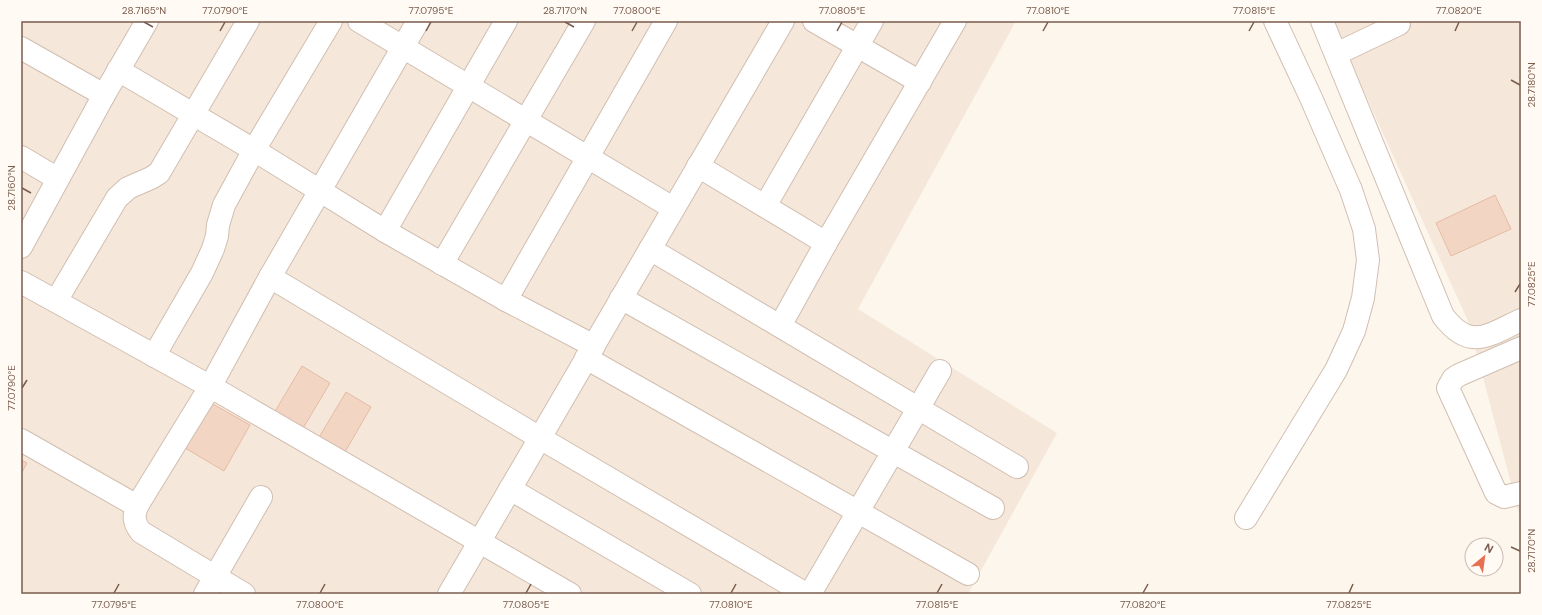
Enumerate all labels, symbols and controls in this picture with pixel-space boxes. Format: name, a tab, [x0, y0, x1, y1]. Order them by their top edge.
text: 28.7165°N	[122, 4, 166, 17]
text: 77.0790°E	[202, 4, 248, 17]
text: 77.0795°E	[409, 4, 454, 17]
text: 28.7170°N	[543, 4, 587, 17]
text: 77.0800°E	[613, 4, 661, 17]
text: 77.0805°E	[819, 4, 866, 17]
text: 77.0810°E	[1026, 4, 1070, 17]
text: 77.0815°E	[1233, 4, 1276, 17]
text: 77.0820°E	[1436, 4, 1482, 17]
text: 28.7180°N	[1525, 62, 1538, 108]
text: 28.7160°N	[5, 165, 18, 211]
text: 77.0825°E	[1525, 261, 1538, 307]
text: 77.0790°E	[5, 365, 18, 411]
text: 28.7170°N	[1525, 529, 1538, 573]
north arrow	[1464, 537, 1504, 577]
text: N	[1482, 540, 1496, 556]
text: 77.0795°E	[92, 598, 137, 611]
text: 77.0800°E	[296, 598, 344, 611]
text: 77.0805°E	[503, 598, 550, 611]
text: 77.0810°E	[709, 598, 753, 611]
text: 77.0815°E	[916, 598, 959, 611]
text: 77.0820°E	[1120, 598, 1166, 611]
text: 77.0825°E	[1326, 598, 1372, 611]

